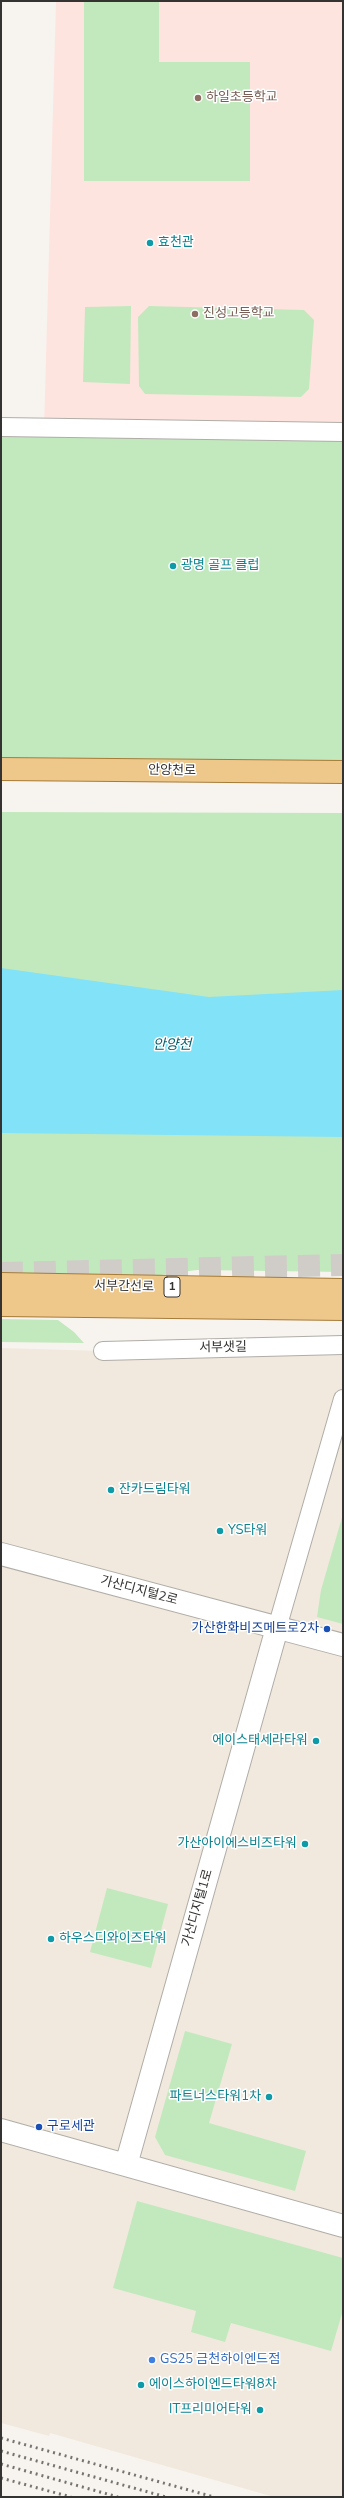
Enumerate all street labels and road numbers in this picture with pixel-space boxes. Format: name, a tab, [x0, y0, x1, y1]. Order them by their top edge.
street label: 안양천로	[148, 763, 196, 779]
road number: 1	[164, 1277, 180, 1297]
street label: 서부간선로	[94, 1279, 154, 1295]
street label: 서부샛길	[199, 1340, 247, 1356]
street label: 가산디지털2로	[99, 1573, 179, 1609]
street label: 가산디지털1로	[180, 1868, 216, 1948]

